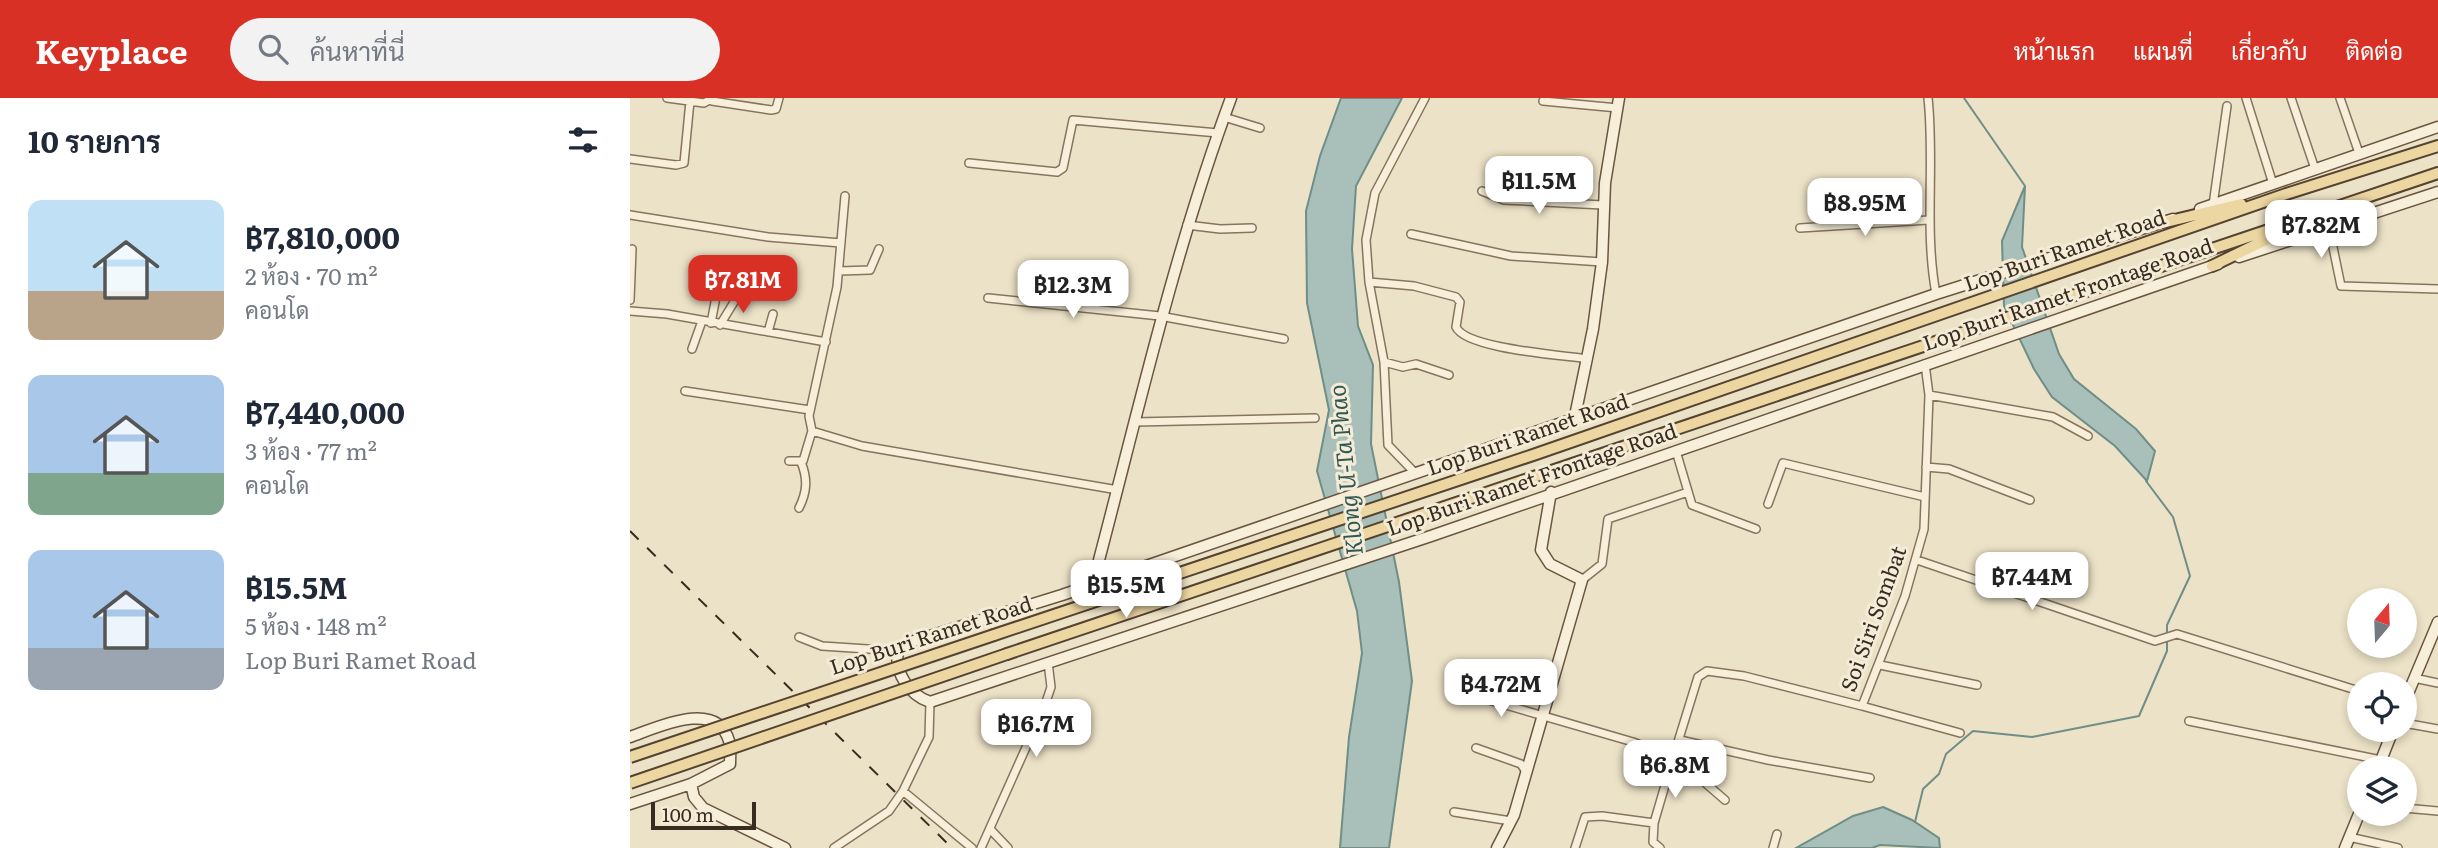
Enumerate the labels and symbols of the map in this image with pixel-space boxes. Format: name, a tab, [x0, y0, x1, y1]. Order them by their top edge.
pin: ฿11.5M	[1482, 156, 1596, 216]
pin: ฿8.95M	[1808, 178, 1922, 238]
street label: Lop Buri Ramet Road	[1959, 200, 2169, 298]
pin: ฿7.82M	[2264, 200, 2378, 260]
street label: Lop Buri Ramet Frontage Road	[1918, 228, 2217, 357]
pin: ฿7.81M	[686, 256, 800, 315]
pin: ฿12.3M	[1016, 260, 1130, 320]
water label: Klong U-Ta Phao	[1318, 383, 1370, 557]
street label: Lop Buri Ramet Road	[1422, 384, 1632, 482]
street label: Lop Buri Ramet Frontage Road	[1382, 413, 1681, 542]
street label: Soi Siri Sombat	[1831, 540, 1913, 695]
pin: ฿7.44M	[1975, 552, 2089, 612]
pin: ฿15.5M	[1069, 560, 1183, 620]
street label: Lop Buri Ramet Road	[825, 586, 1036, 681]
north arrow	[2347, 588, 2417, 658]
pin: ฿4.72M	[1444, 660, 1558, 719]
pin: ฿16.7M	[979, 700, 1093, 759]
pin: ฿6.8M	[1626, 740, 1724, 800]
scale bar	[651, 799, 756, 831]

